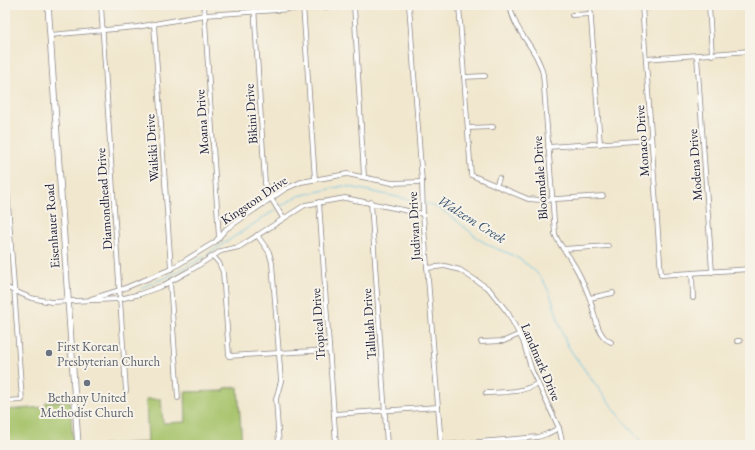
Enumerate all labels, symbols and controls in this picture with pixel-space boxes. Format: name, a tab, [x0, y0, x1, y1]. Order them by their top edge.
street label: Bikini Drive	[240, 83, 262, 145]
street label: Moana Drive	[191, 89, 213, 155]
street label: Monaco Drive	[631, 105, 653, 177]
street label: Waikiki Drive	[141, 114, 163, 182]
street label: Modena Drive	[684, 129, 706, 201]
street label: Bloomdale Drive	[529, 135, 551, 221]
street label: Diamondhead Drive	[92, 147, 116, 251]
street label: Kingston Drive	[218, 172, 290, 228]
street label: Eisenhauer Road	[41, 183, 63, 269]
street label: Judivan Drive	[404, 191, 424, 262]
water label: Walzem Creek	[434, 191, 510, 248]
street label: Tropical Drive	[307, 288, 329, 360]
street label: Tallulah Drive	[358, 288, 380, 360]
street label: Landmark Drive	[517, 321, 565, 403]
place label: First Korean Presbyterian Church	[57, 338, 161, 370]
marker: First Korean Presbyterian Church	[44, 348, 54, 358]
marker: Bethany United Methodist Church	[82, 378, 92, 388]
place label: Bethany United Methodist Church	[40, 389, 134, 421]

